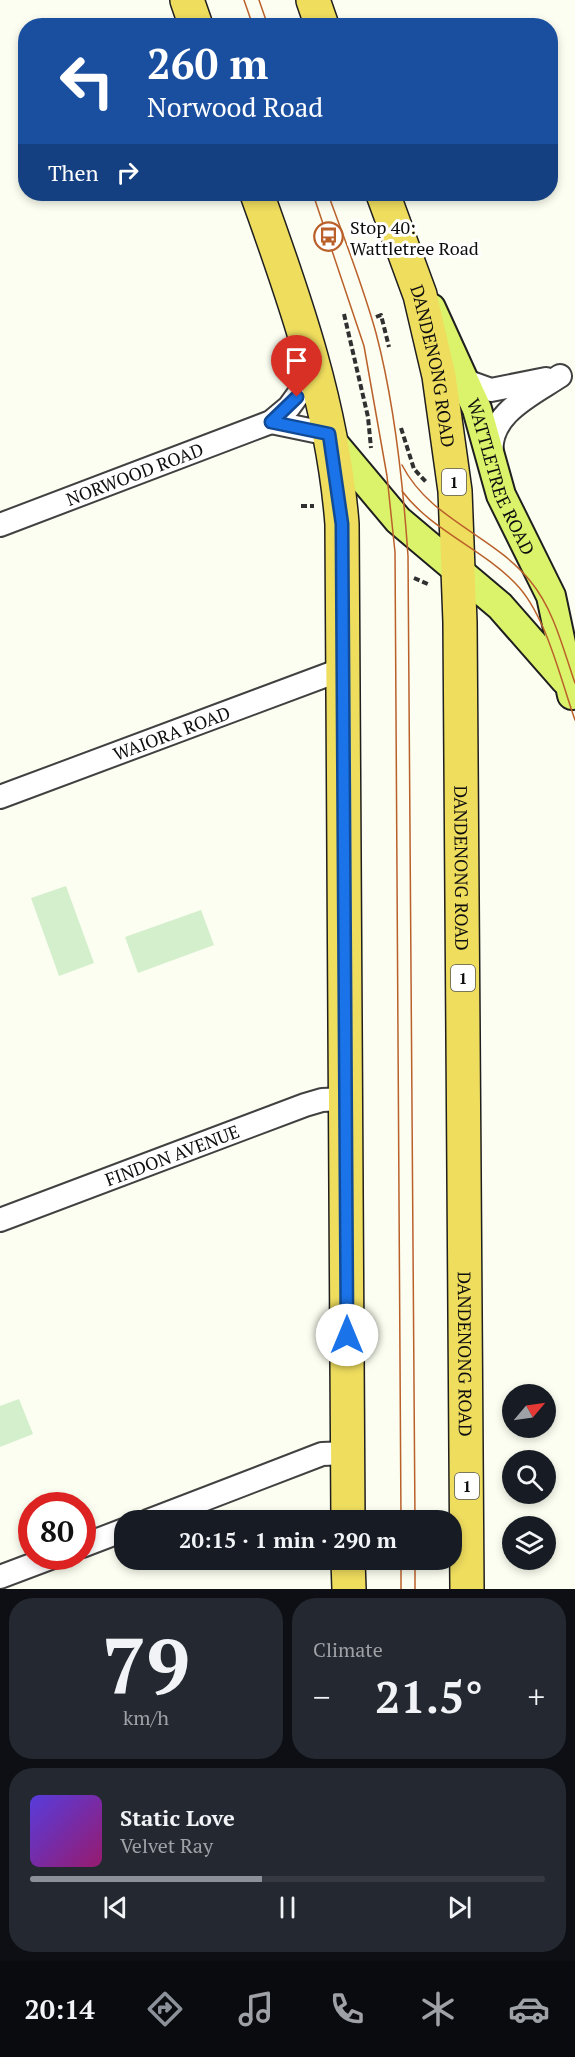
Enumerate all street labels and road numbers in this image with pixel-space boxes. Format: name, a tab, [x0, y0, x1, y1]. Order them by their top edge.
street label: DANDENONG ROAD	[405, 281, 461, 449]
street label: WATTLETREE ROAD	[462, 394, 541, 559]
street label: NORWOOD ROAD	[62, 437, 207, 511]
road number: 1	[442, 469, 466, 495]
street label: WAIORA ROAD	[110, 700, 233, 766]
street label: DANDENONG ROAD	[449, 785, 474, 951]
road number: 1	[451, 965, 475, 991]
street label: FINDON AVENUE	[102, 1119, 243, 1191]
street label: DANDENONG ROAD	[453, 1271, 478, 1437]
road number: 1	[455, 1473, 479, 1499]

